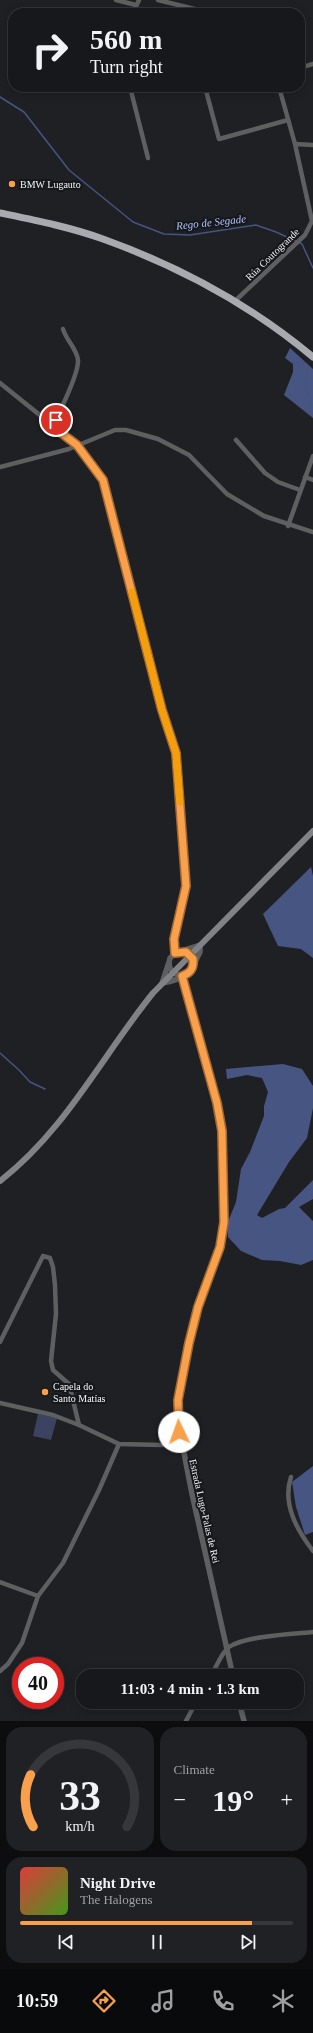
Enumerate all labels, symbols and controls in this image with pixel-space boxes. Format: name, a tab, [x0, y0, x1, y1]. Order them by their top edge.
icon: right	[24, 24, 76, 76]
text: 560 m	[90, 24, 162, 55]
text: Turn right	[90, 57, 163, 77]
marker: BMW Lugauto	[7, 179, 17, 189]
place label: BMW Lugauto	[20, 179, 81, 190]
water label: Rego de Segade	[174, 212, 247, 232]
street label: Rúa Coutogrande	[243, 226, 302, 283]
pin	[39, 403, 73, 437]
icon: arrive	[45, 409, 67, 431]
place label: Capela do Santo Matías	[53, 1381, 106, 1404]
marker: Capela do Santo Matías	[40, 1387, 50, 1397]
position arrow	[158, 1411, 200, 1453]
street label: Estrada Lugo-Palas de Rei	[187, 1458, 222, 1564]
speed limit sign: 40	[12, 1657, 64, 1709]
text: 11:03 · 4 min · 1.3 km	[121, 1681, 259, 1697]
text: Climate	[174, 1762, 215, 1777]
text: 33	[59, 1773, 101, 1819]
text: 19°	[212, 1784, 254, 1817]
text: −	[174, 1787, 186, 1812]
text: +	[281, 1787, 293, 1812]
text: km/h	[65, 1818, 94, 1834]
text: Night Drive	[80, 1875, 155, 1891]
text: The Halogens	[80, 1892, 153, 1907]
icon: previous	[55, 1931, 77, 1953]
icon: pause	[146, 1931, 168, 1953]
icon: next	[237, 1931, 259, 1953]
icon: directions	[90, 1987, 118, 2015]
icon: music	[149, 1987, 177, 2015]
icon: phone	[209, 1987, 237, 2015]
icon: climate	[269, 1987, 297, 2015]
text: 10:59	[16, 1991, 58, 2011]

